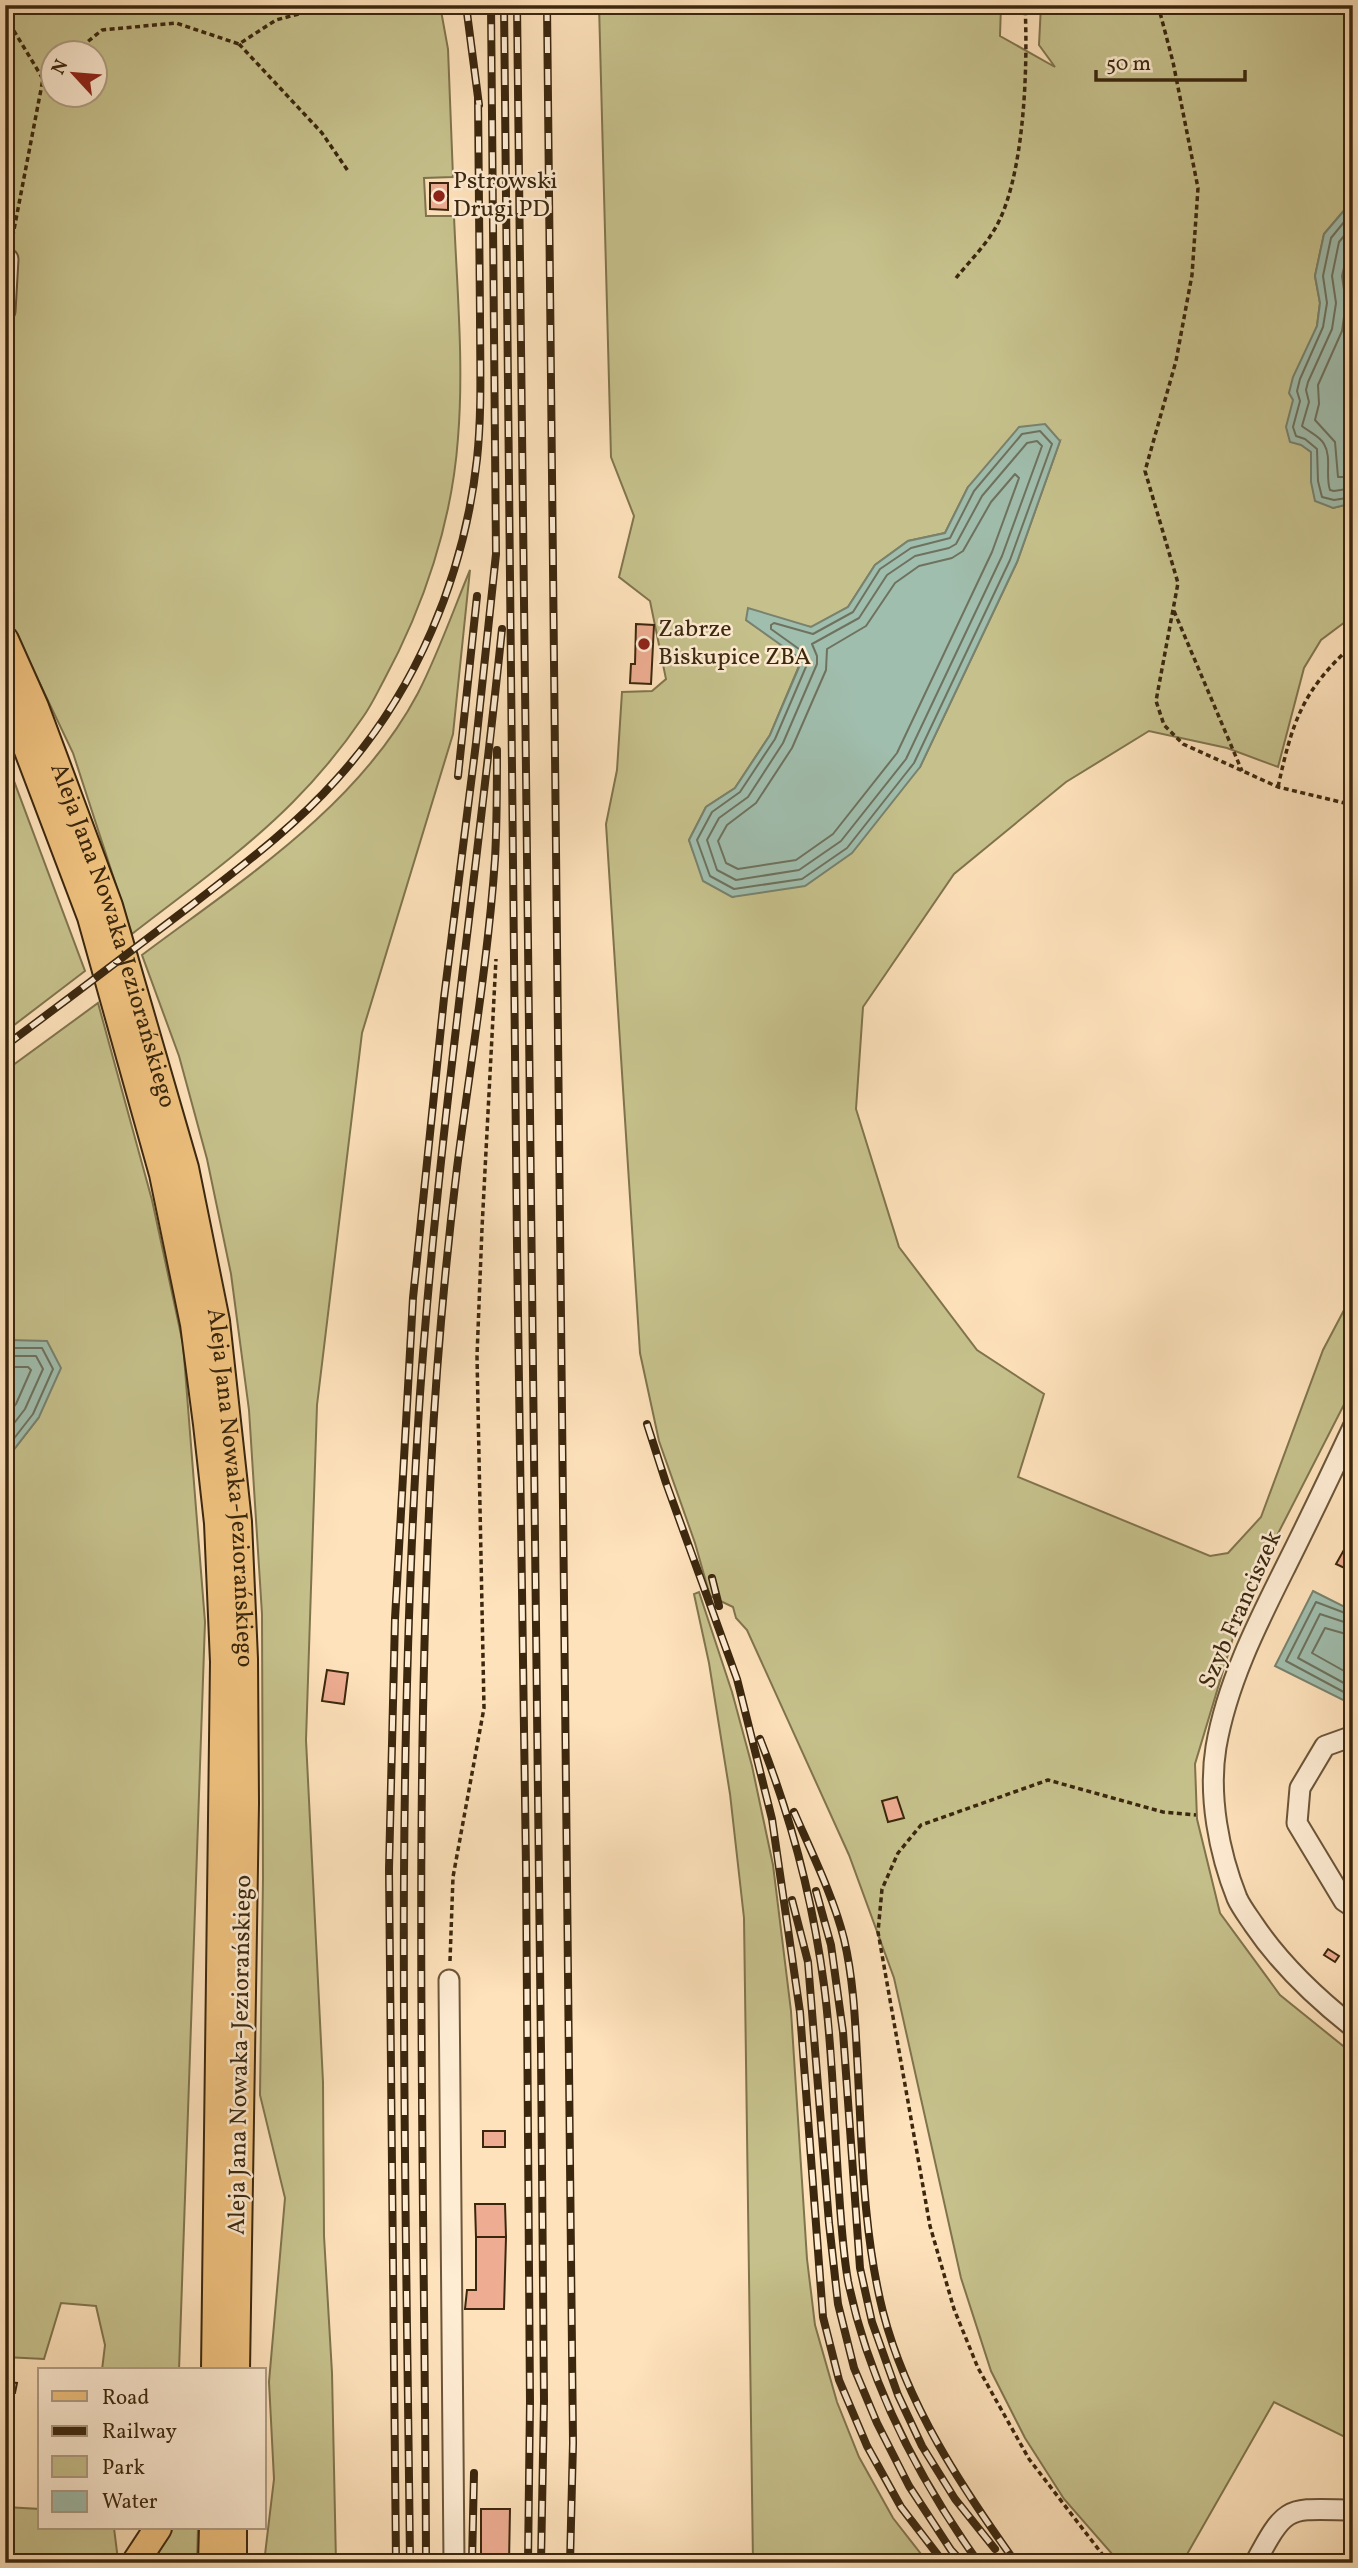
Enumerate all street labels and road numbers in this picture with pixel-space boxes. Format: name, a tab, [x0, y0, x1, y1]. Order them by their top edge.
street label: Aleja Jana Nowaka-Jeziorańskiego	[40, 758, 184, 1112]
street label: Aleja Jana Nowaka-Jeziorańskiego	[197, 1305, 261, 1668]
street label: Szyb Franciszek	[1191, 1525, 1291, 1695]
street label: Aleja Jana Nowaka-Jeziorańskiego	[221, 1874, 261, 2236]

